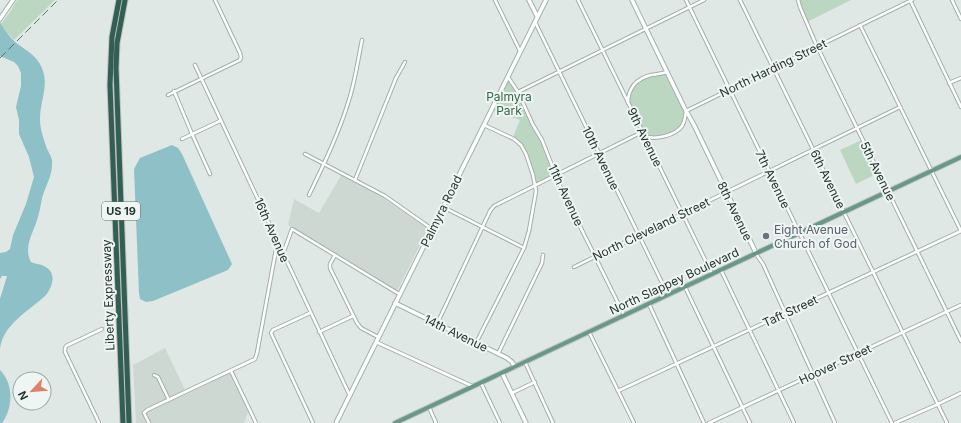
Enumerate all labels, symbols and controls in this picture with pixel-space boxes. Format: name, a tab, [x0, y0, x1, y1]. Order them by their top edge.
street label: North Harding Street	[717, 36, 829, 100]
park label: Palmyra Park	[486, 89, 532, 118]
street label: 9th Avenue	[624, 105, 666, 169]
street label: 10th Avenue	[579, 124, 623, 192]
street label: 5th Avenue	[857, 139, 899, 203]
street label: 7th Avenue	[752, 147, 794, 211]
street label: 6th Avenue	[807, 147, 849, 211]
street label: 11th Avenue	[545, 162, 587, 228]
street label: Palmyra Road	[417, 173, 465, 249]
street label: 8th Avenue	[714, 179, 756, 243]
street label: North Cleveland Street	[590, 194, 712, 264]
street label: 16th Avenue	[251, 195, 293, 265]
road number: US 19	[102, 202, 140, 220]
place label: Eight Avenue Church of God	[774, 222, 857, 251]
marker: Eight Avenue Church of God	[761, 231, 771, 241]
street label: Liberty Expressway	[99, 239, 117, 351]
street label: North Slappey Boulevard	[607, 244, 741, 318]
street label: Taft Street	[760, 292, 820, 330]
street label: 14th Avenue	[422, 311, 490, 355]
street label: Hoover Street	[796, 341, 874, 387]
north arrow	[12, 371, 52, 411]
text: N	[15, 389, 31, 402]

